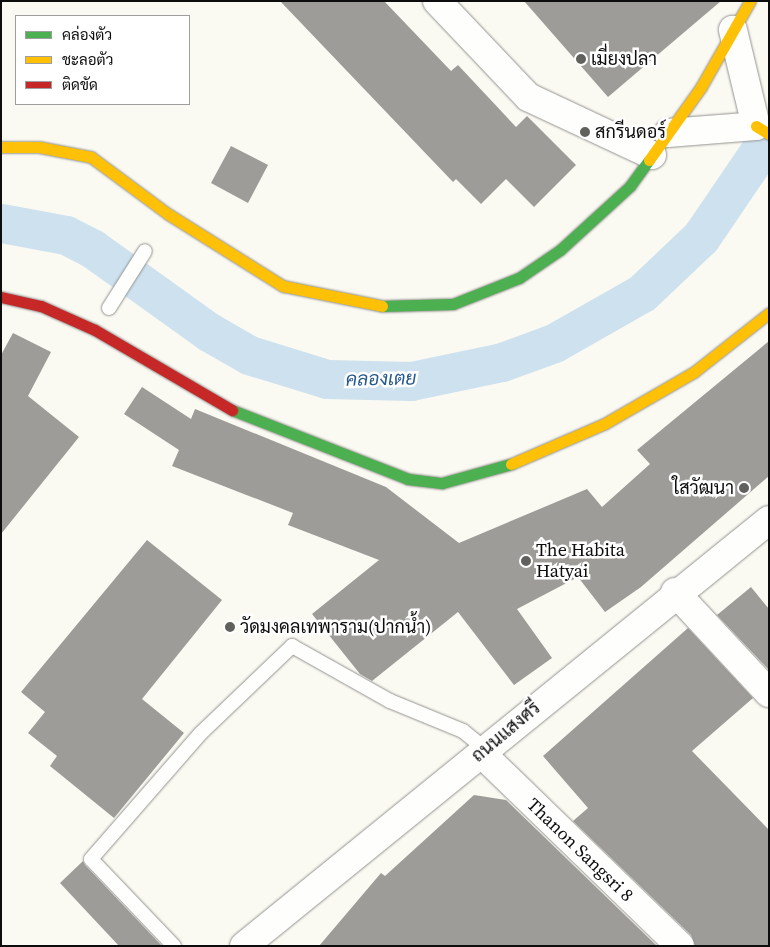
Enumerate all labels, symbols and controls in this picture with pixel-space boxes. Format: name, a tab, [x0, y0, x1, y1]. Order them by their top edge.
legend	[15, 15, 190, 105]
text: คล่องตัว	[62, 24, 112, 45]
place label: เมี่ยงปลา	[591, 48, 657, 70]
text: ชะลอตัว	[62, 49, 113, 70]
marker: เมี่ยงปลา	[575, 53, 587, 65]
text: ติดขัด	[62, 74, 98, 95]
place label: สกรีนดอร์	[595, 121, 666, 143]
marker: สกรีนดอร์	[579, 126, 591, 138]
water label: คลองเตย	[346, 367, 416, 391]
place label: ใสวัฒนา	[672, 477, 734, 499]
marker: ใสวัฒนา	[738, 482, 750, 494]
place label: The Habita Hatyai	[536, 540, 625, 582]
marker: The Habita Hatyai	[520, 555, 532, 567]
place label: วัดมงคลเทพาราม(ปากน้ำ)	[240, 616, 431, 638]
marker: วัดมงคลเทพาราม(ปากน้ำ)	[224, 621, 236, 633]
street label: ถนนเเสงศรี	[467, 697, 545, 767]
street label: Thanon Sangsri 8	[522, 794, 638, 906]

